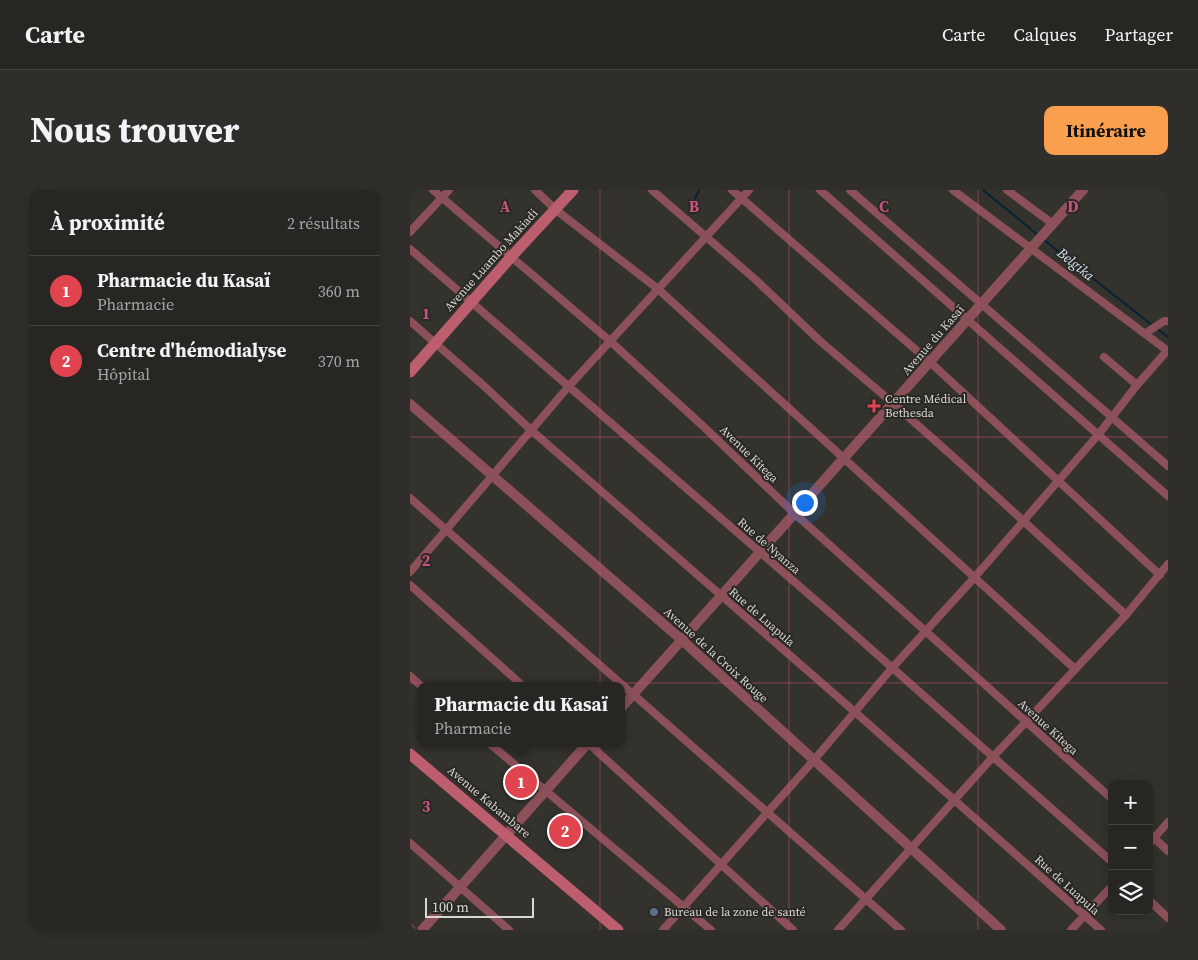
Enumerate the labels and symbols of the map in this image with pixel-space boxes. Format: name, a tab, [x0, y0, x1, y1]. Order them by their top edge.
text: B	[689, 195, 700, 217]
text: C	[879, 195, 889, 217]
text: D	[1067, 195, 1079, 217]
street label: Avenue Luambo Makiadi	[441, 206, 541, 314]
water label: Belgika	[1052, 242, 1099, 286]
street label: Avenue du Kasaï	[898, 301, 968, 378]
text: 1	[422, 302, 430, 324]
place label: Centre Médical Bethesda	[885, 391, 967, 421]
marker: Centre Médical Bethesda	[867, 399, 881, 413]
street label: Avenue Kitega	[716, 422, 782, 487]
your location	[792, 490, 818, 516]
street label: Rue de Nyanza	[734, 514, 805, 578]
text: 2	[422, 549, 431, 571]
street label: Rue de Luapula	[726, 584, 799, 651]
street label: Avenue de la Croix Rouge	[660, 604, 772, 706]
street label: Avenue Kitega	[1014, 696, 1082, 759]
street label: Avenue Kabambare	[444, 762, 534, 842]
pin: 1	[505, 763, 537, 801]
text: 3	[422, 795, 431, 817]
pin: 2	[549, 812, 581, 850]
street label: Rue de Luapula	[1031, 852, 1104, 919]
scale bar	[425, 895, 534, 918]
place label: Bureau de la zone de santé	[664, 904, 806, 920]
marker: Bureau de la zone de santé	[648, 906, 660, 918]

